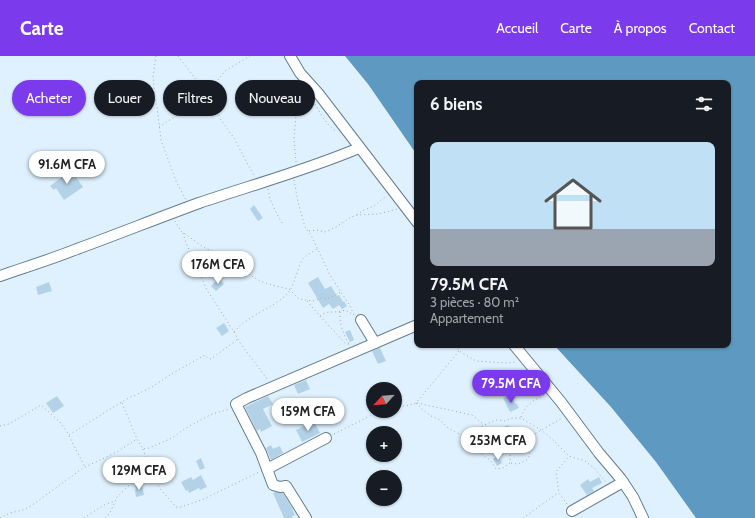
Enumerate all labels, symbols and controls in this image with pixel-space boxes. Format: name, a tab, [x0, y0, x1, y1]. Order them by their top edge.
text: Carte	[20, 17, 64, 40]
text: Accueil	[496, 19, 538, 37]
text: Carte	[560, 19, 592, 37]
text: À propos	[614, 19, 667, 37]
text: Contact	[689, 19, 735, 37]
chip: Acheter	[12, 80, 86, 116]
chip: Louer	[94, 80, 155, 116]
chip: Filtres	[163, 80, 227, 116]
chip: Nouveau	[235, 80, 315, 116]
icon: filters	[693, 93, 715, 115]
text: 6 biens	[430, 94, 483, 114]
pin: 91.6M CFA	[21, 151, 113, 185]
text: 91.6M CFA	[38, 156, 96, 172]
icon: home	[537, 168, 609, 240]
pin: 176M CFA	[177, 251, 259, 285]
text: 176M CFA	[191, 256, 245, 272]
text: 79.5M CFA	[430, 274, 508, 294]
text: 3 pièces · 80 m²	[430, 294, 519, 310]
text: Appartement	[430, 310, 503, 326]
pin: 79.5M CFA	[465, 370, 557, 404]
text: 79.5M CFA	[481, 375, 541, 391]
north arrow	[366, 382, 402, 418]
map controls	[366, 382, 402, 506]
pin: 159M CFA	[267, 398, 349, 432]
text: 159M CFA	[281, 403, 335, 419]
button: +	[366, 426, 402, 462]
pin: 253M CFA	[457, 427, 539, 461]
text: 253M CFA	[470, 432, 526, 448]
pin: 129M CFA	[98, 457, 180, 491]
text: 129M CFA	[112, 462, 166, 478]
button: −	[366, 470, 402, 506]

